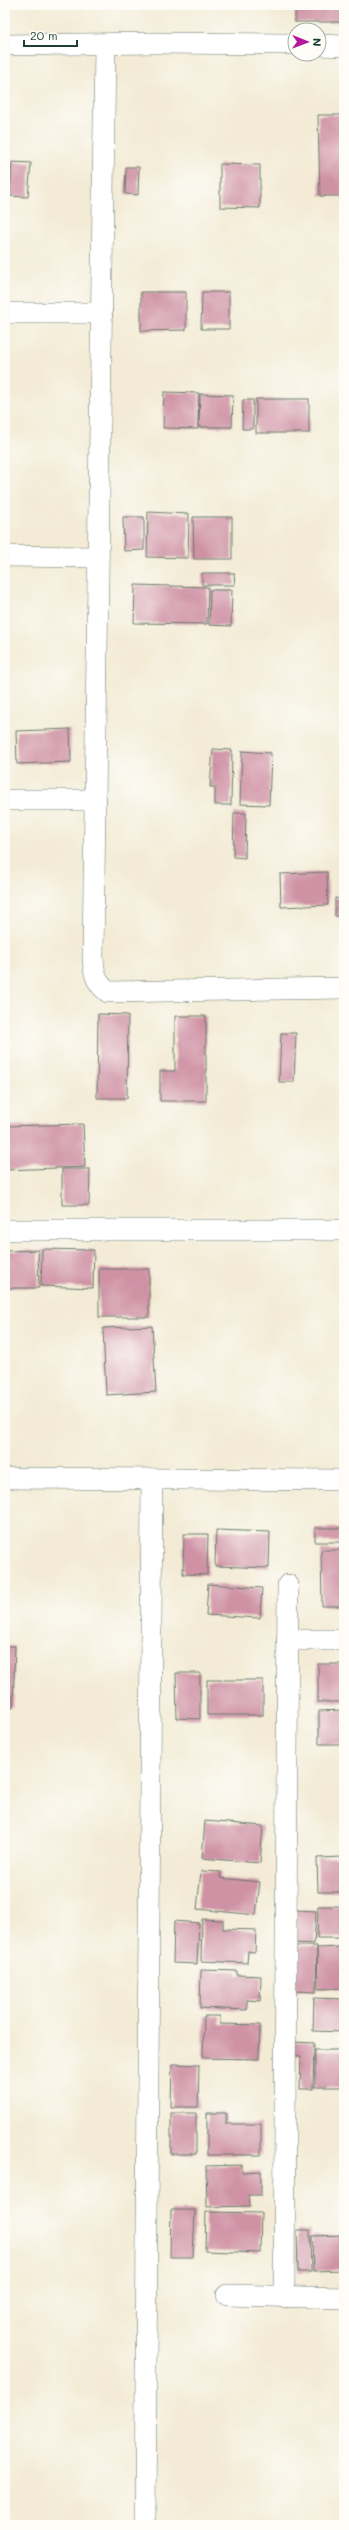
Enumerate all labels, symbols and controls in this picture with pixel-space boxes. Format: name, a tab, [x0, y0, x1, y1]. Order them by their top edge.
scale bar	[24, 22, 77, 48]
north arrow	[287, 22, 327, 62]
text: 20 m	[30, 27, 58, 43]
text: N	[310, 38, 325, 46]

